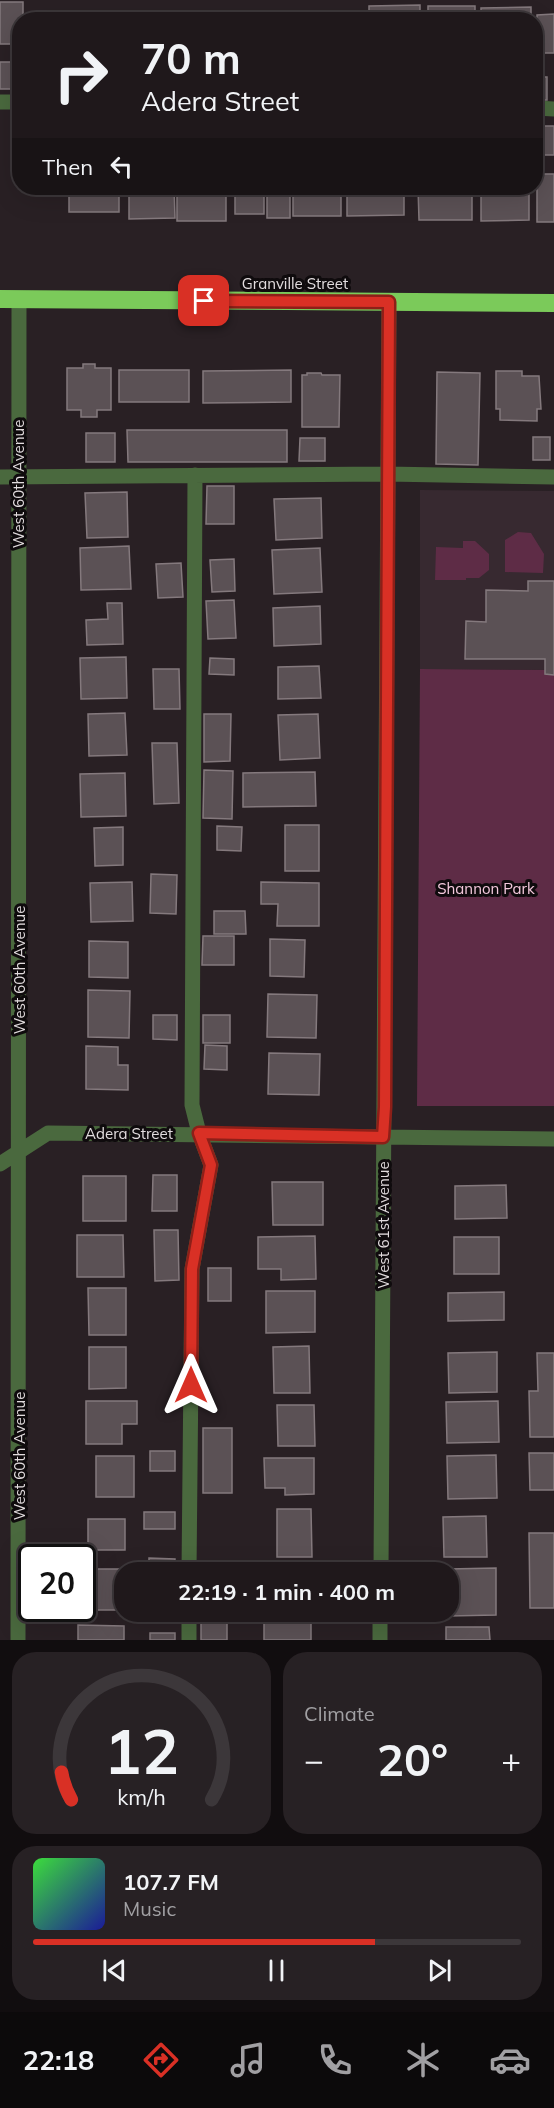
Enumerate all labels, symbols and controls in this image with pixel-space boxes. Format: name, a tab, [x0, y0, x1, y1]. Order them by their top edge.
text: 70 m	[141, 32, 241, 85]
icon: right	[42, 36, 120, 114]
text: Adera Street	[141, 84, 299, 118]
icon: left	[105, 150, 138, 183]
text: Then	[42, 153, 93, 181]
street label: Granville Street	[242, 274, 348, 293]
pin	[178, 275, 229, 326]
icon: arrive	[187, 284, 220, 317]
street label: West 60th Avenue	[9, 420, 28, 548]
park label: Shannon Park	[437, 879, 535, 898]
street label: West 60th Avenue	[10, 906, 29, 1034]
street label: Adera Street	[85, 1124, 173, 1143]
street label: West 61st Avenue	[374, 1161, 393, 1289]
position arrow	[159, 1353, 223, 1417]
street label: West 60th Avenue	[10, 1392, 29, 1520]
speed limit sign: 20	[18, 1544, 96, 1622]
text: 22:19 · 1 min · 400 m	[178, 1578, 395, 1606]
text: Climate	[304, 1701, 375, 1726]
text: 12	[104, 1711, 179, 1790]
text: 20°	[377, 1731, 448, 1787]
text: −	[304, 1739, 324, 1780]
text: +	[501, 1739, 521, 1780]
text: km/h	[117, 1783, 166, 1810]
text: 107.7 FM	[123, 1868, 219, 1896]
text: Music	[123, 1896, 176, 1921]
icon: previous	[98, 1954, 131, 1987]
icon: pause	[260, 1954, 293, 1987]
icon: next	[423, 1954, 456, 1987]
icon: directions	[140, 2039, 182, 2081]
icon: music	[227, 2039, 269, 2081]
icon: phone	[314, 2039, 356, 2081]
icon: climate	[402, 2039, 444, 2081]
icon: car	[489, 2039, 531, 2081]
text: 22:18	[23, 2043, 94, 2077]

